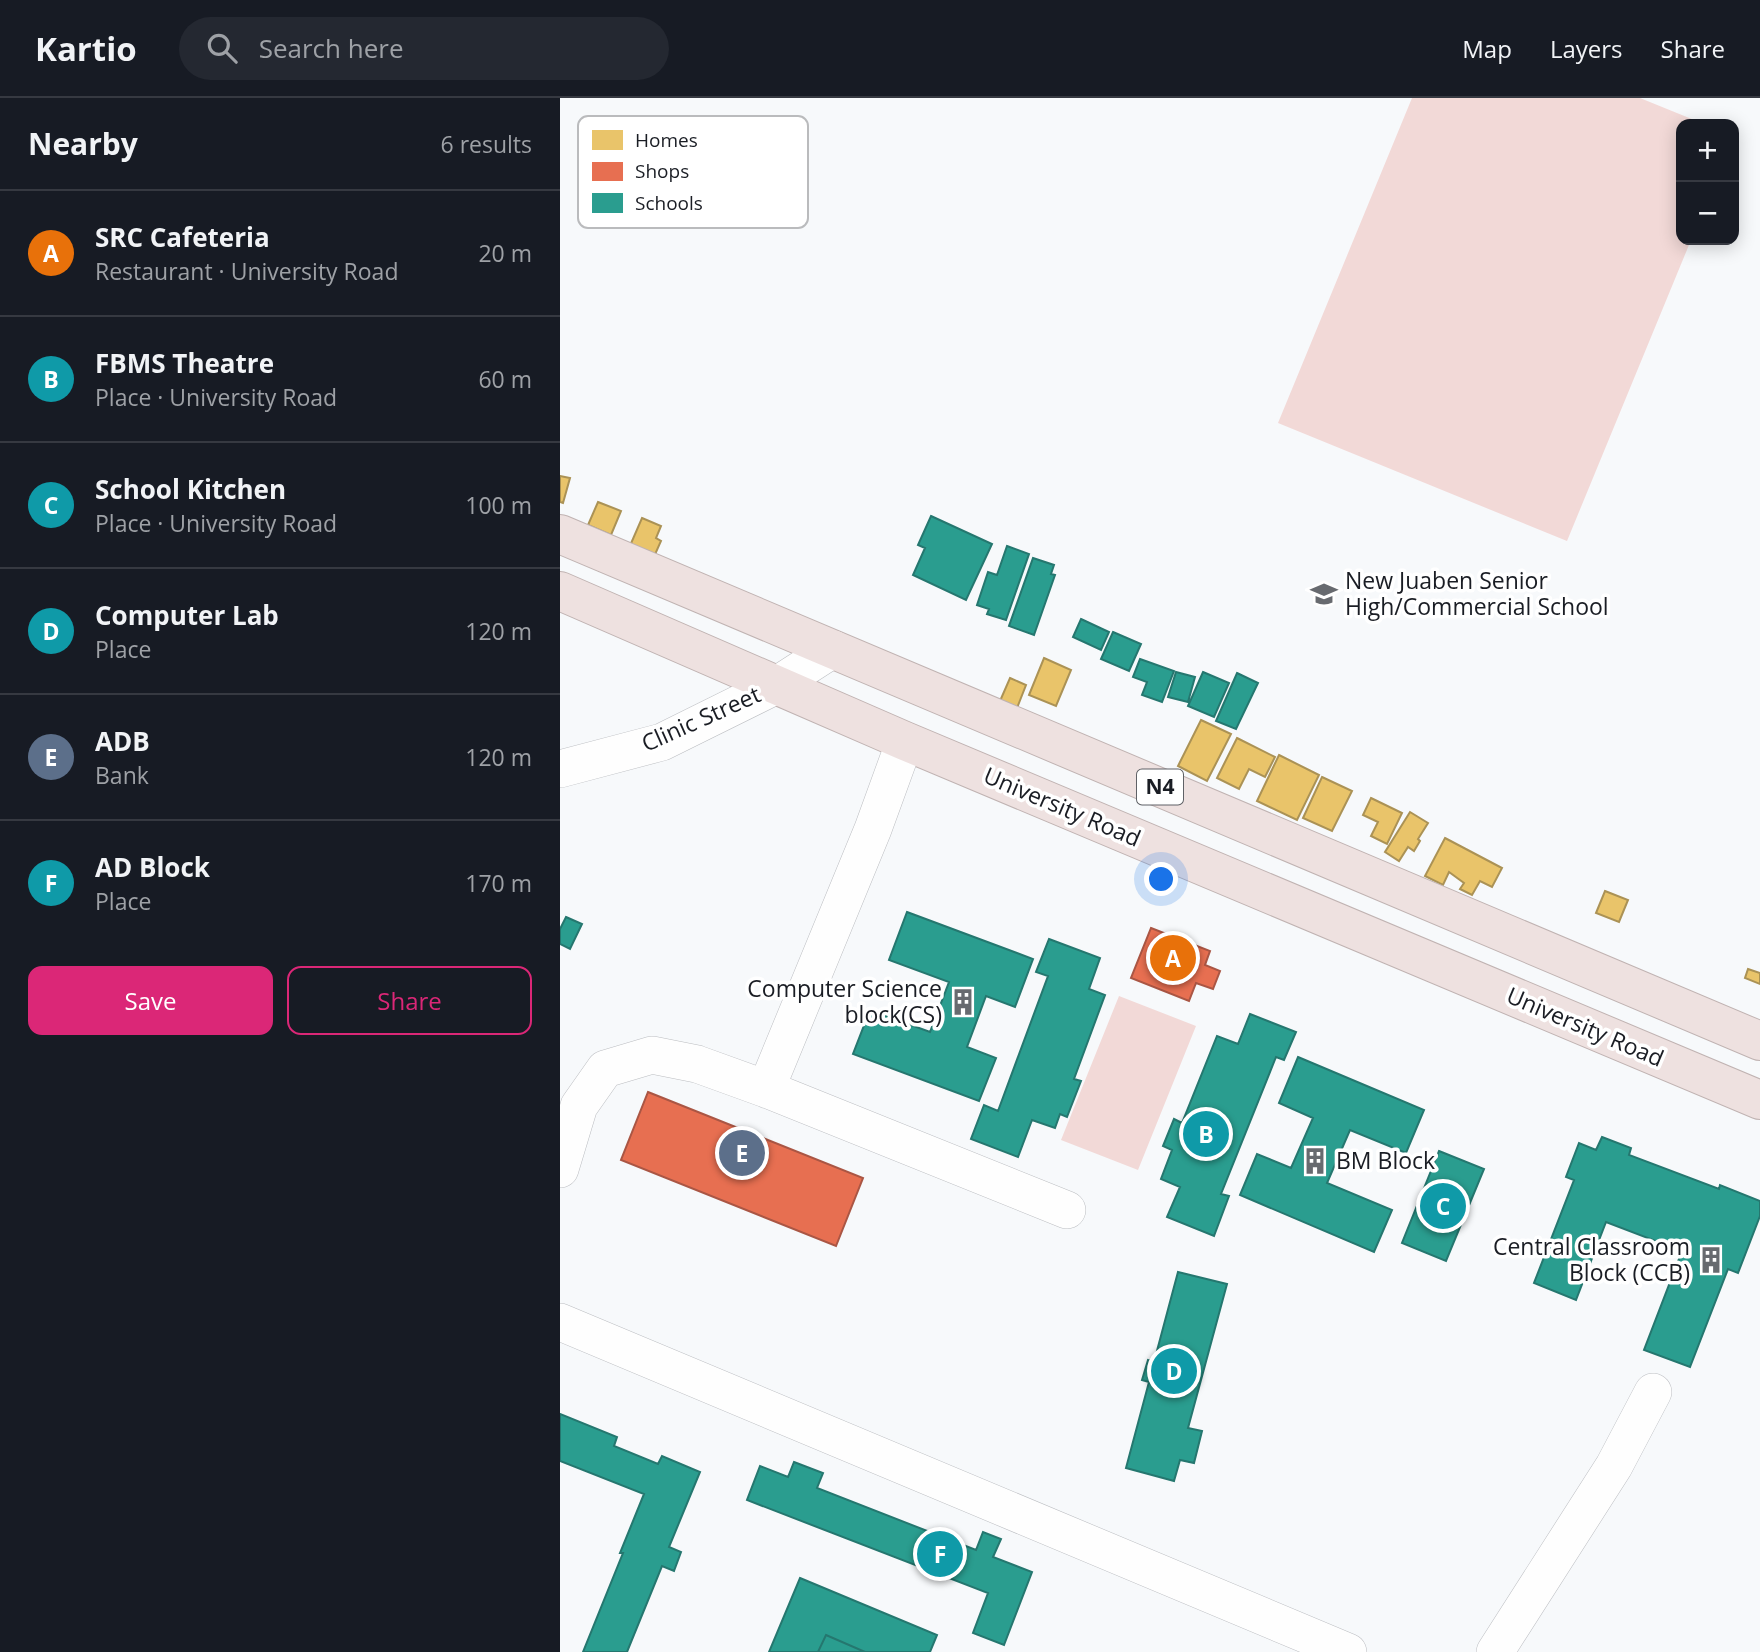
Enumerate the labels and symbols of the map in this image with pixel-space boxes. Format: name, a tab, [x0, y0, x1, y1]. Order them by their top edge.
legend	[578, 116, 808, 228]
text: Homes	[635, 127, 698, 153]
text: Shops	[635, 158, 689, 184]
text: Schools	[635, 190, 703, 216]
place label: New Juaben Senior High/Commercial School	[1345, 564, 1609, 622]
school or university icon: New Juaben Senior High/Commercial School	[1309, 579, 1339, 609]
street label: Clinic Street	[636, 678, 765, 759]
street label: University Road	[979, 759, 1146, 854]
road number: N4	[1137, 770, 1183, 804]
your location	[1144, 862, 1178, 896]
pin: A	[1150, 932, 1196, 984]
place label: Computer Science block(CS)	[747, 972, 942, 1030]
street label: University Road	[1502, 979, 1669, 1074]
building icon: Computer Science block(CS)	[948, 987, 978, 1017]
pin: B	[1183, 1108, 1229, 1160]
pin: E	[719, 1127, 765, 1179]
place label: BM Block	[1336, 1144, 1435, 1176]
building icon: BM Block	[1300, 1146, 1330, 1176]
pin: C	[1420, 1180, 1466, 1232]
place label: Central Classroom Block (CCB)	[1493, 1230, 1690, 1288]
building icon: Central Classroom Block (CCB)	[1696, 1245, 1726, 1275]
pin: D	[1151, 1345, 1197, 1397]
pin: F	[917, 1528, 963, 1580]

